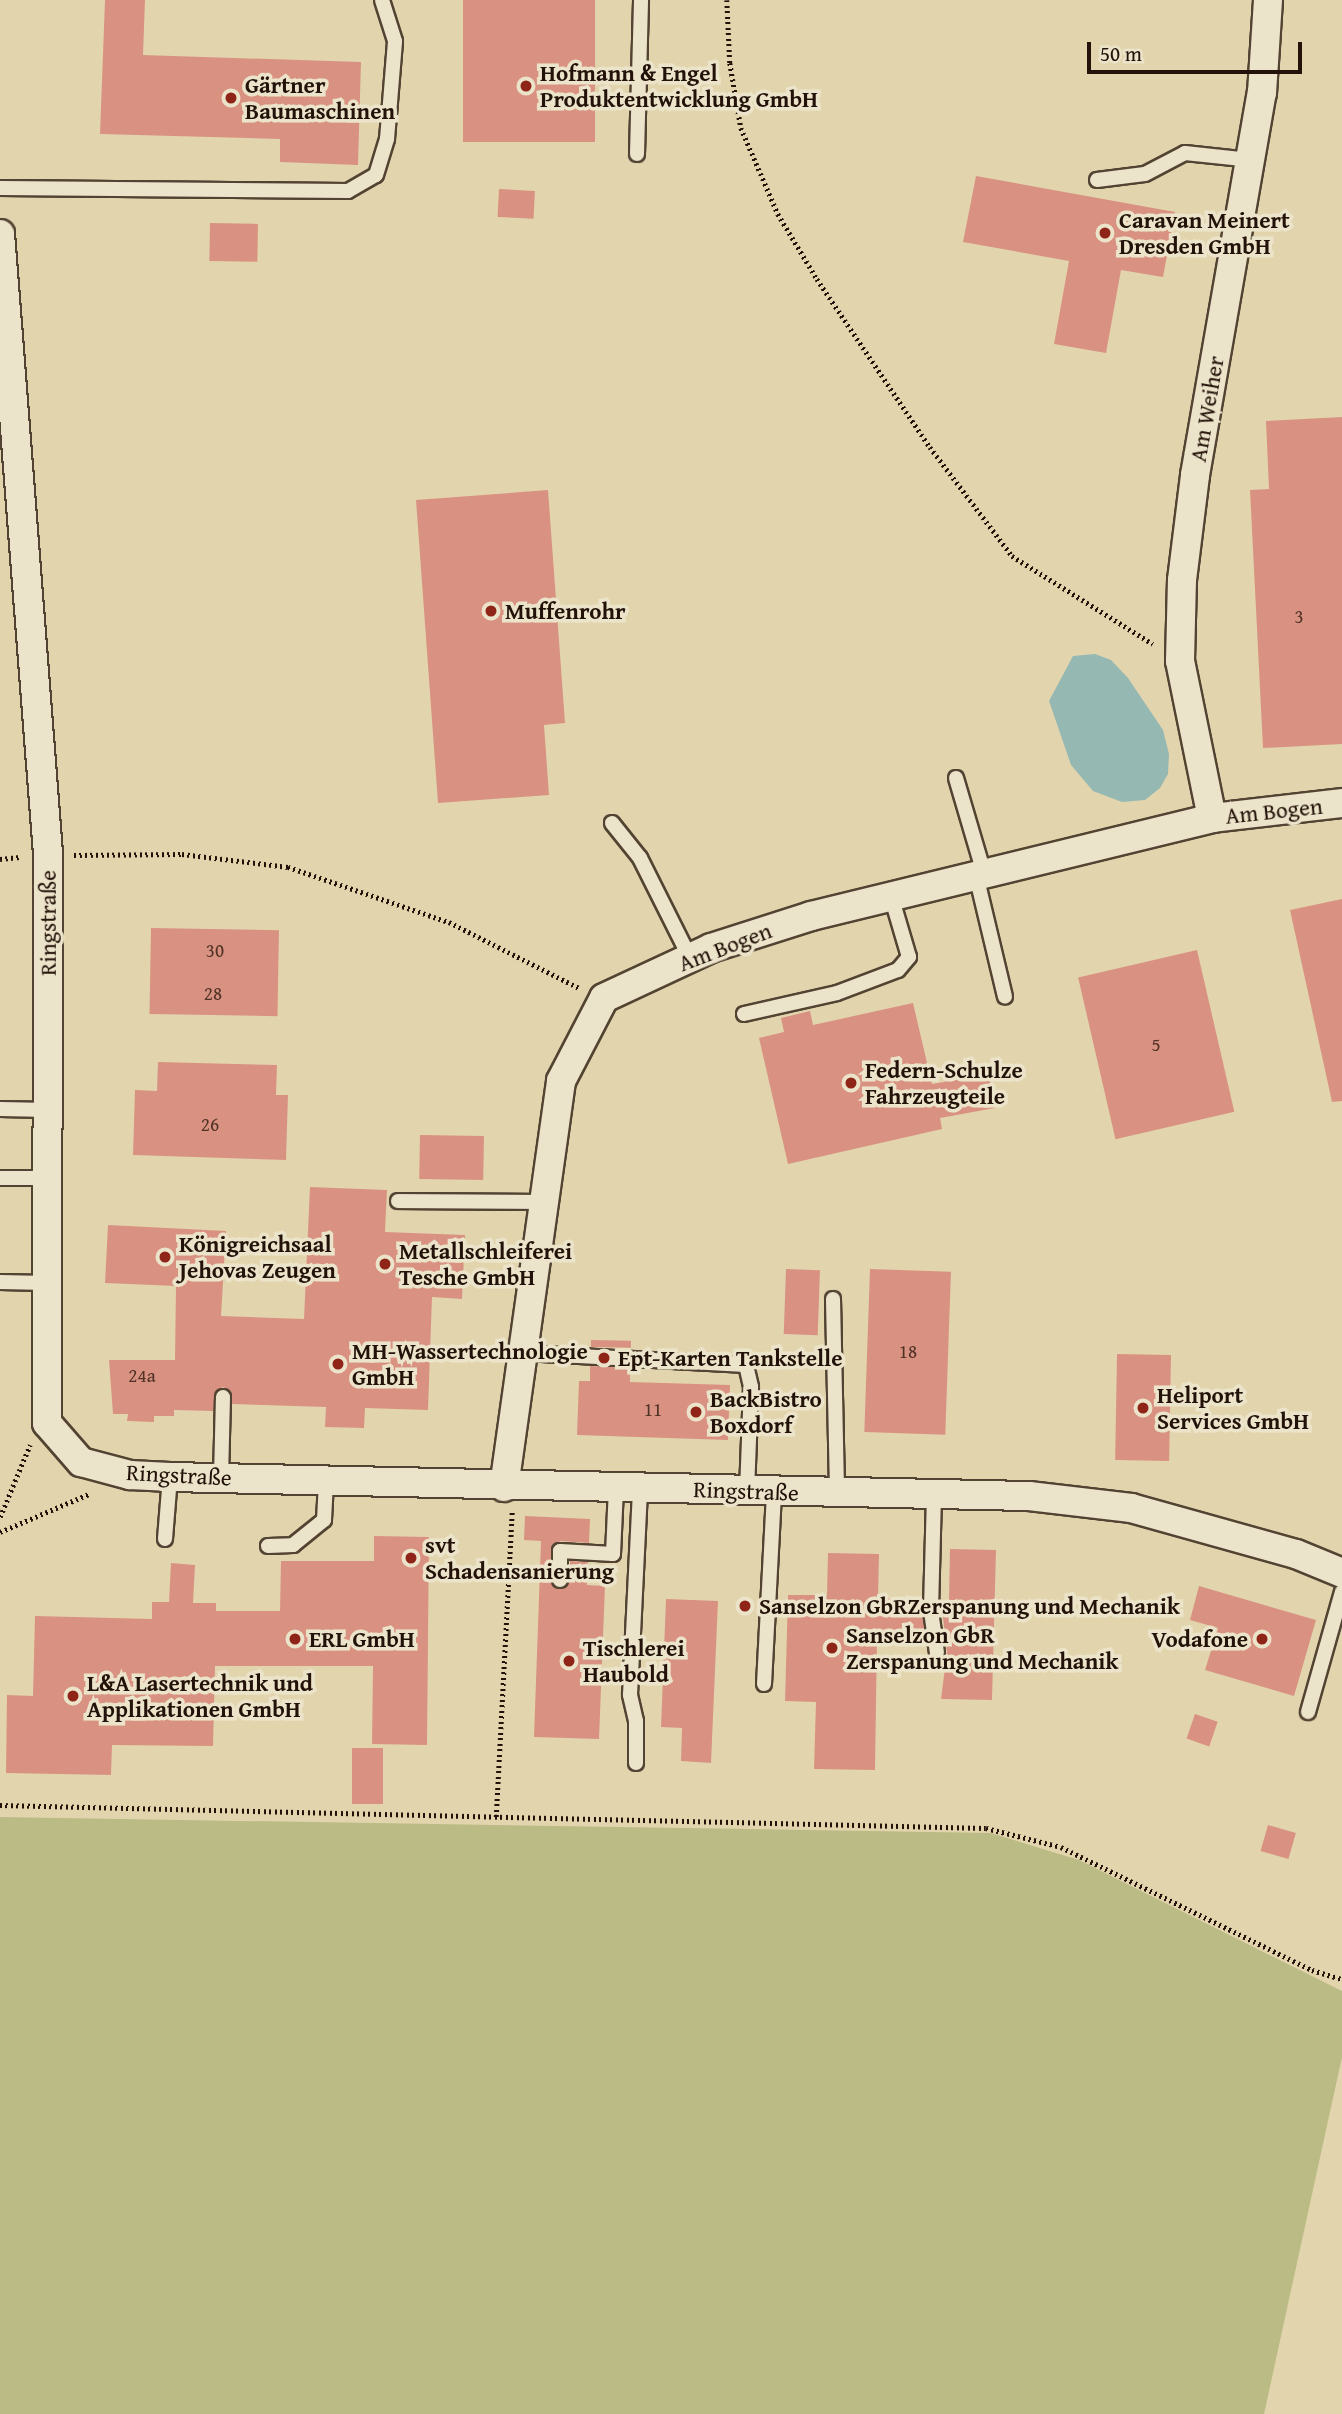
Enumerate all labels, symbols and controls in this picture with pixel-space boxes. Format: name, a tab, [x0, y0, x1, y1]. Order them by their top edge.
scale bar	[1090, 28, 1305, 72]
text: 50 m	[1100, 38, 1142, 69]
place label: Hofmann & Engel Produktentwicklung GmbH	[540, 59, 818, 113]
place label: Gärtner Baumaschinen	[245, 71, 395, 125]
marker: Hofmann & Engel Produktentwicklung GmbH	[518, 78, 534, 94]
marker: Gärtner Baumaschinen	[223, 90, 239, 106]
place label: Caravan Meinert Dresden GmbH	[1119, 206, 1290, 260]
marker: Caravan Meinert Dresden GmbH	[1097, 225, 1113, 241]
street label: Am Weiher	[1184, 354, 1230, 464]
place label: Muffenrohr	[505, 597, 626, 625]
marker: Muffenrohr	[483, 603, 499, 619]
house number: 3	[1294, 606, 1304, 628]
street label: Am Bogen	[1224, 792, 1324, 830]
street label: Ringstraße	[34, 870, 62, 976]
street label: Am Bogen	[674, 917, 776, 977]
house number: 30	[206, 940, 224, 962]
house number: 28	[204, 983, 222, 1005]
house number: 5	[1151, 1034, 1161, 1056]
place label: Federn-Schulze Fahrzeugteile	[865, 1056, 1023, 1110]
marker: Federn-Schulze Fahrzeugteile	[843, 1075, 859, 1091]
house number: 26	[201, 1114, 219, 1136]
place label: Königreichsaal Jehovas Zeugen	[179, 1230, 336, 1284]
place label: Metallschleiferei Tesche GmbH	[399, 1237, 572, 1291]
marker: Königreichsaal Jehovas Zeugen	[157, 1249, 173, 1265]
marker: Metallschleiferei Tesche GmbH	[377, 1256, 393, 1272]
place label: MH-Wassertechnologie GmbH	[352, 1337, 588, 1391]
house number: 18	[899, 1341, 917, 1363]
place label: Ept-Karten Tankstelle	[618, 1344, 843, 1372]
marker: Ept-Karten Tankstelle	[596, 1350, 612, 1366]
marker: MH-Wassertechnologie GmbH	[330, 1356, 346, 1372]
house number: 24a	[128, 1365, 156, 1387]
place label: Heliport Services GmbH	[1157, 1381, 1309, 1435]
place label: BackBistro Boxdorf	[710, 1385, 822, 1439]
house number: 11	[644, 1399, 662, 1421]
marker: Heliport Services GmbH	[1135, 1400, 1151, 1416]
marker: BackBistro Boxdorf	[688, 1404, 704, 1420]
street label: Ringstraße	[125, 1458, 233, 1492]
street label: Ringstraße	[693, 1475, 799, 1507]
place label: svt Schadensanierung	[425, 1531, 614, 1585]
marker: svt Schadensanierung	[403, 1550, 419, 1566]
place label: Sanselzon GbRZerspanung und Mechanik	[759, 1592, 1180, 1620]
marker: Sanselzon GbRZerspanung und Mechanik	[737, 1598, 753, 1614]
place label: Sanselzon GbR Zerspanung und Mechanik	[846, 1621, 1118, 1675]
place label: ERL GmbH	[309, 1625, 415, 1653]
place label: Vodafone	[1152, 1625, 1248, 1653]
marker: ERL GmbH	[287, 1631, 303, 1647]
marker: Vodafone	[1254, 1631, 1270, 1647]
place label: Tischlerei Haubold	[583, 1634, 685, 1688]
marker: Sanselzon GbR Zerspanung und Mechanik	[824, 1640, 840, 1656]
marker: Tischlerei Haubold	[561, 1653, 577, 1669]
place label: L&A Lasertechnik und Applikationen GmbH	[87, 1669, 313, 1723]
marker: L&A Lasertechnik und Applikationen GmbH	[65, 1688, 81, 1704]

